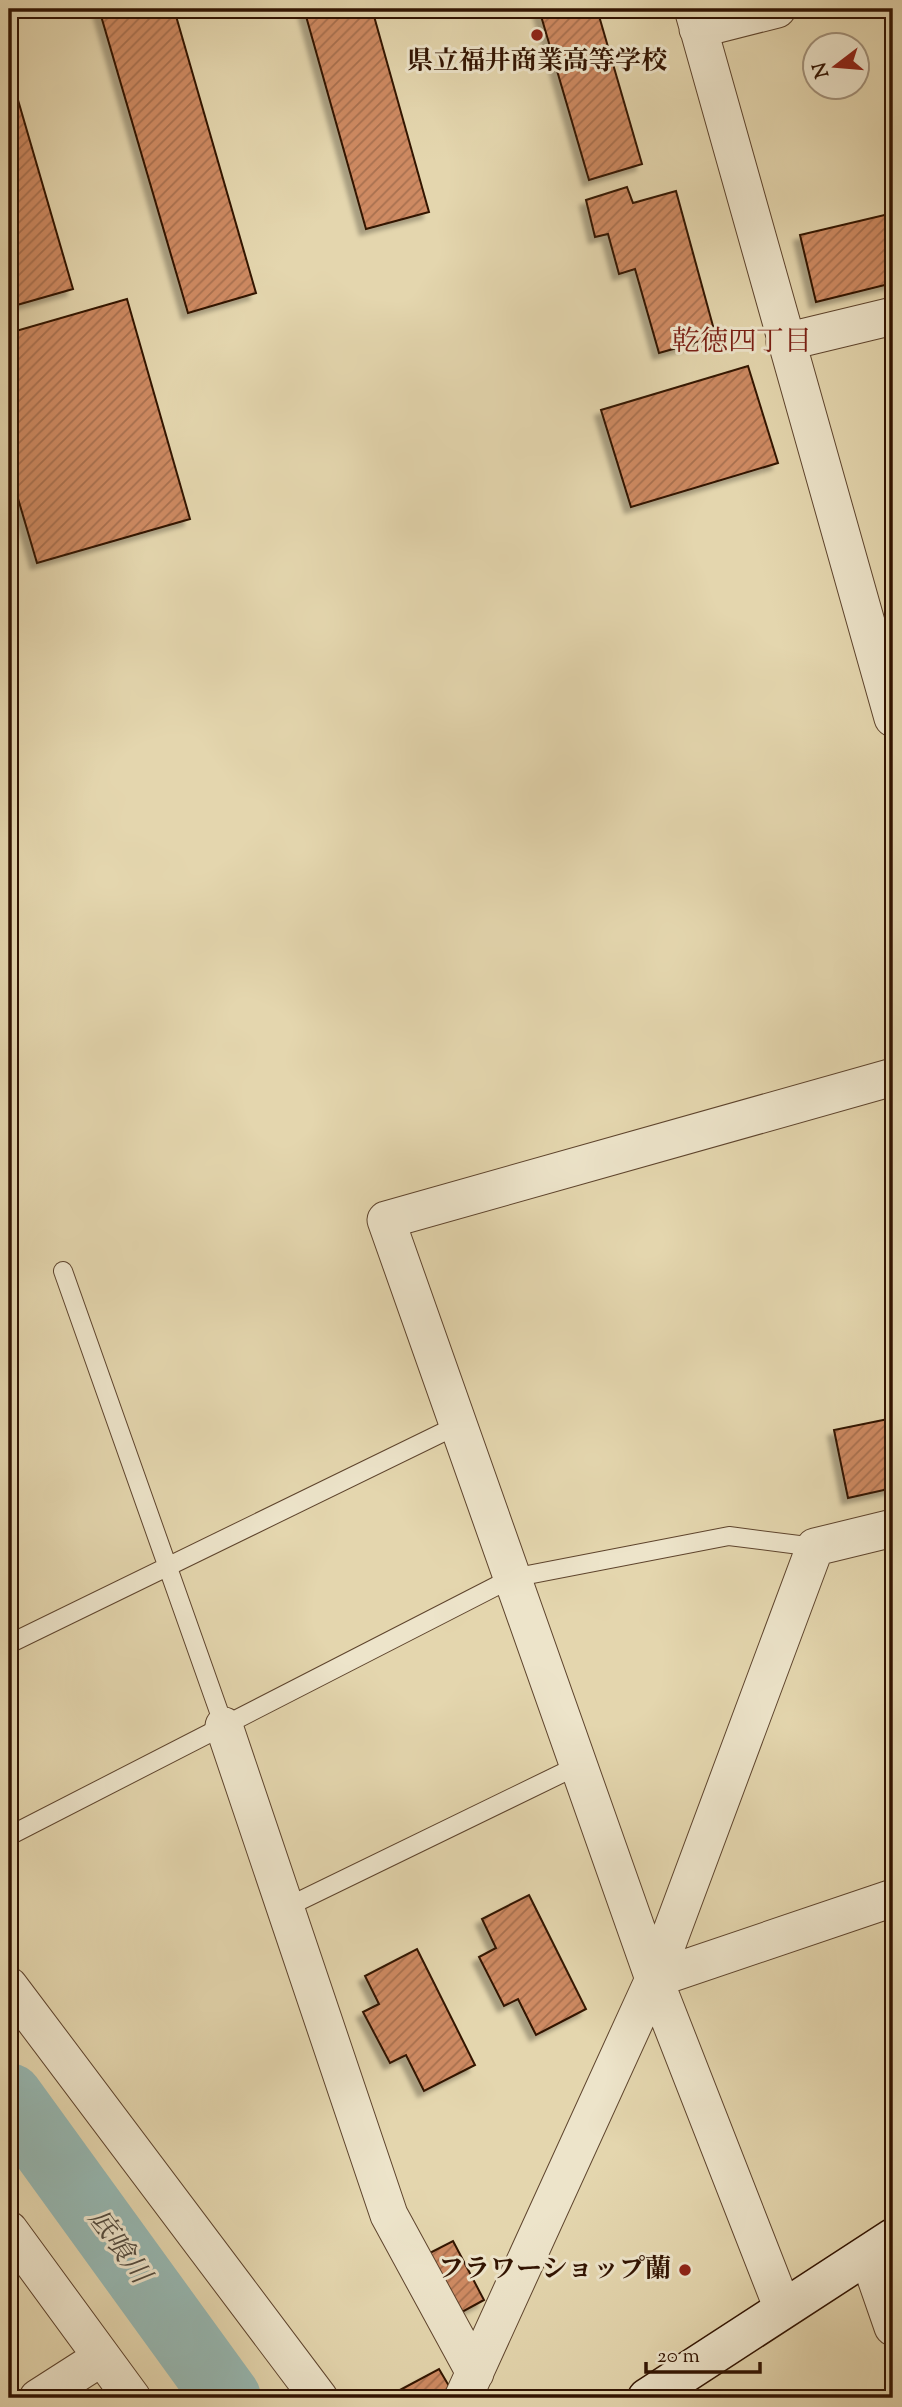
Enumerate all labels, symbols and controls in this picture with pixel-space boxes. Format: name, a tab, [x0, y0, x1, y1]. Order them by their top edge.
marker: 県立福井商業高等学校	[529, 27, 545, 43]
north arrow	[800, 32, 870, 102]
place label: 県立福井商業高等学校	[407, 44, 667, 81]
text: N	[807, 59, 837, 81]
district label: 乾徳四丁目	[672, 323, 812, 363]
water label: 底喰川	[77, 2201, 161, 2295]
place label: フラワーショップ蘭	[438, 2252, 671, 2289]
marker: フラワーショップ蘭	[677, 2262, 693, 2278]
scale bar	[646, 2330, 760, 2374]
text: 20 m	[657, 2342, 700, 2372]

